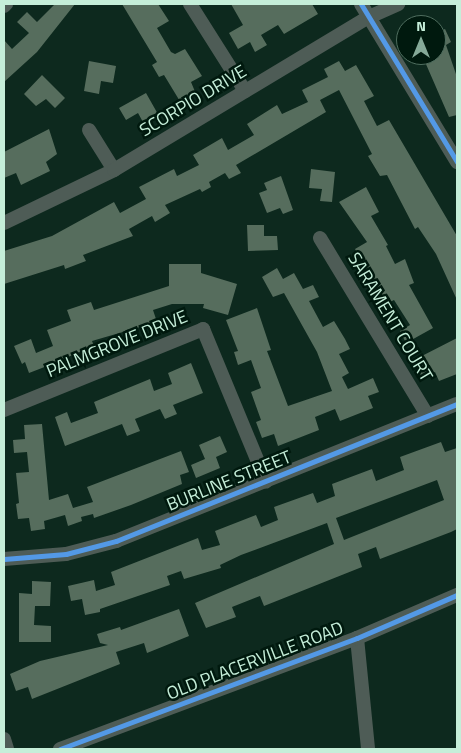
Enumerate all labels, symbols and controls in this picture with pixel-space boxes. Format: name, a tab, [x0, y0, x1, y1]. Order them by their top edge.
north arrow	[396, 15, 446, 65]
text: N	[416, 15, 426, 36]
street label: SCORPIO DRIVE	[136, 61, 250, 141]
street label: SARAMENT COURT	[343, 249, 437, 385]
street label: PALMGROVE DRIVE	[43, 306, 191, 382]
street label: BURLINE STREET	[163, 446, 295, 516]
street label: OLD PLACERVILLE ROAD	[164, 617, 346, 705]

